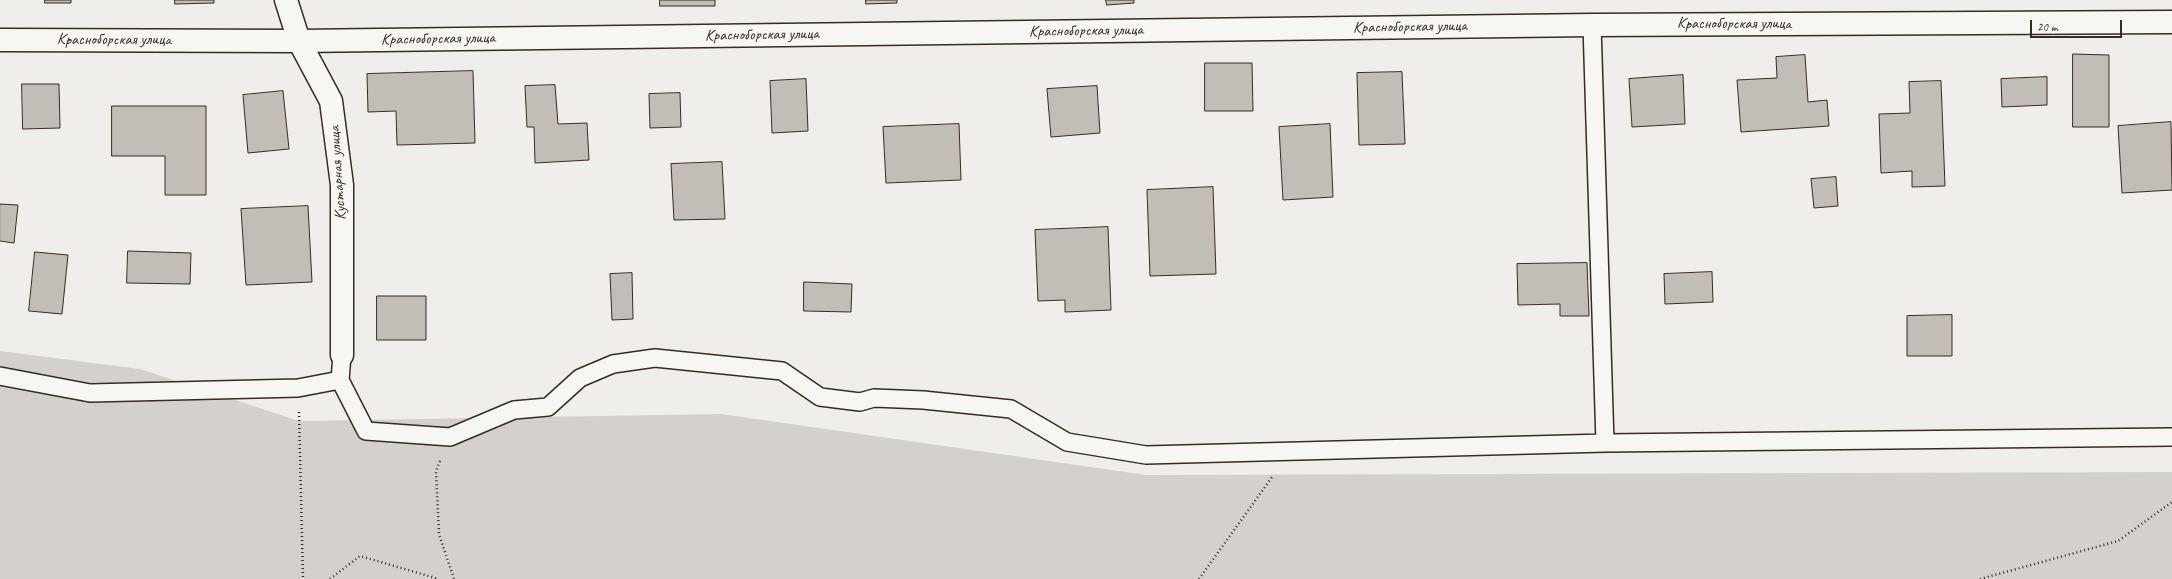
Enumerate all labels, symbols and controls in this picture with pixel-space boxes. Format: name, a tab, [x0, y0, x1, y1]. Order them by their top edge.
scale bar	[2032, 12, 2124, 38]
street label: Красноборская улица	[1677, 14, 1791, 34]
street label: Красноборская улица	[1353, 16, 1467, 38]
text: 20 m	[2037, 19, 2057, 35]
street label: Красноборская улица	[1029, 20, 1143, 42]
street label: Красноборская улица	[705, 24, 819, 46]
street label: Красноборская улица	[381, 28, 495, 50]
street label: Красноборская улица	[57, 30, 171, 50]
street label: Кустарная улица	[325, 125, 351, 221]

